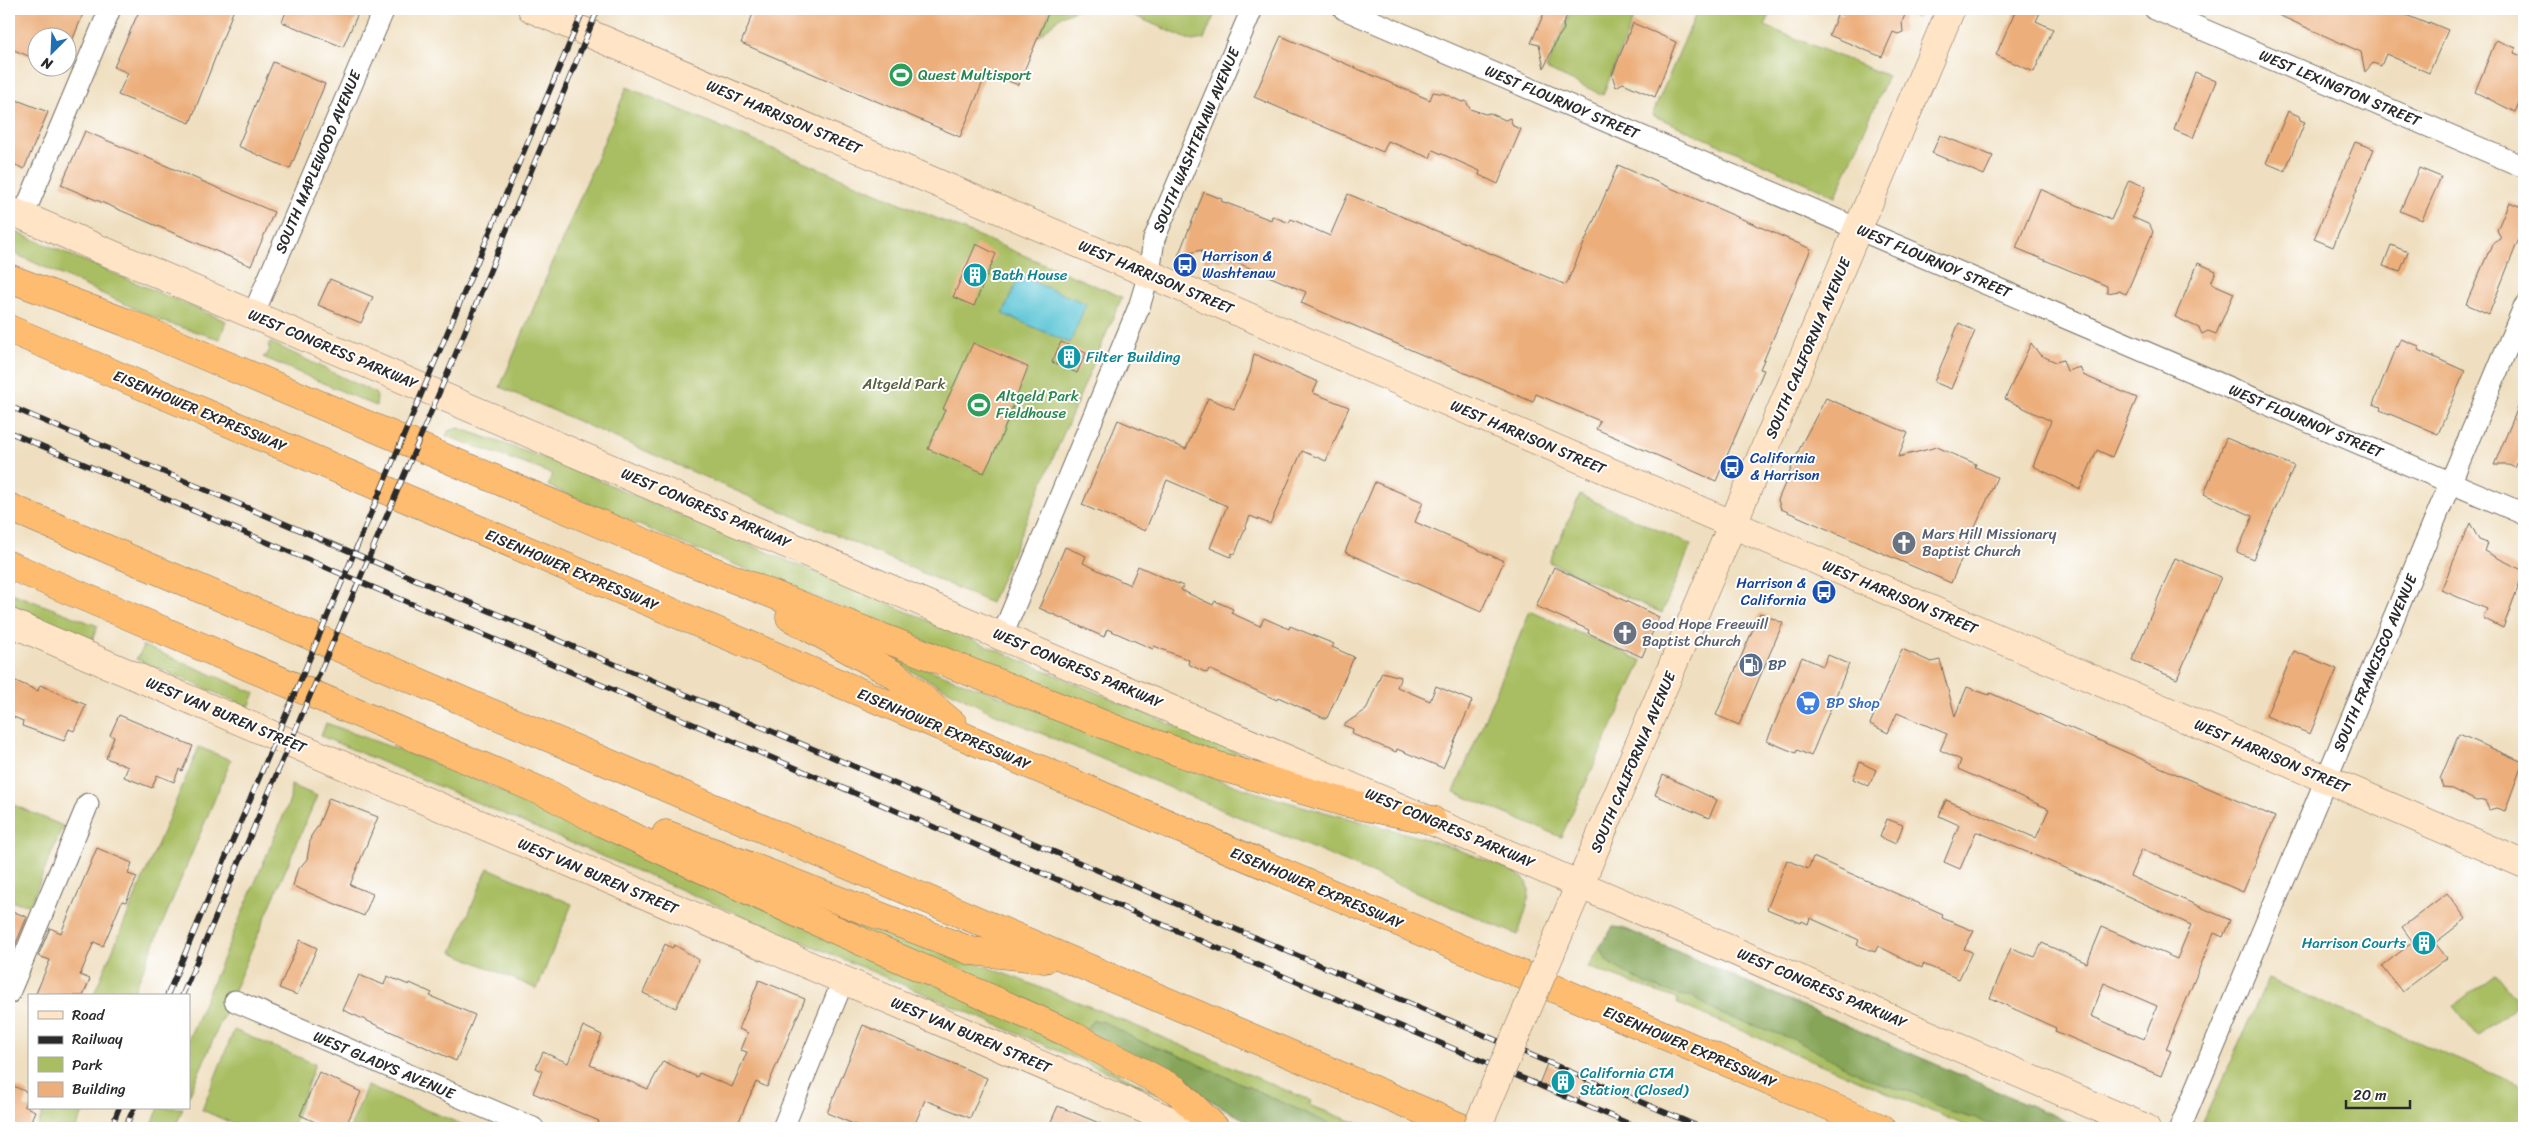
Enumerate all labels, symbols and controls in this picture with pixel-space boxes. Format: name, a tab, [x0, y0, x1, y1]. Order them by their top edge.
north arrow	[28, 28, 78, 78]
street label: SOUTH WASHTENAW AVENUE	[1145, 42, 1248, 237]
street label: WEST LEXINGTON STREET	[2255, 42, 2427, 135]
text: N	[37, 50, 57, 77]
street label: WEST FLOURNOY STREET	[1481, 58, 1645, 147]
sports icon: Quest Multisport	[888, 62, 914, 88]
place label: Quest Multisport	[918, 62, 1032, 88]
street label: SOUTH MAPLEWOOD AVENUE	[268, 65, 369, 258]
street label: WEST HARRISON STREET	[702, 72, 867, 162]
street label: WEST FLOURNOY STREET	[1853, 217, 2017, 306]
street label: WEST HARRISON STREET	[1074, 232, 1239, 322]
place label: Harrison & Washtenaw	[1202, 243, 1276, 286]
bus stop icon: Harrison & Washtenaw	[1172, 252, 1198, 278]
street label: SOUTH CALIFORNIA AVENUE	[1758, 252, 1859, 443]
building icon: Bath House	[962, 262, 988, 288]
place label: Bath House	[992, 262, 1068, 288]
street label: WEST CONGRESS PARKWAY	[244, 301, 423, 397]
building icon: Filter Building	[1056, 344, 1082, 370]
place label: Filter Building	[1086, 344, 1181, 370]
street label: EISENHOWER EXPRESSWAY	[109, 363, 292, 460]
park label: Altgeld Park	[862, 371, 946, 397]
street label: WEST FLOURNOY STREET	[2225, 377, 2389, 466]
place label: Altgeld Park Fieldhouse	[995, 383, 1080, 426]
sports icon: Altgeld Park Fieldhouse	[966, 392, 992, 418]
street label: WEST HARRISON STREET	[1446, 392, 1611, 482]
place label: California & Harrison	[1750, 445, 1820, 488]
bus stop icon: California & Harrison	[1719, 454, 1745, 480]
street label: WEST CONGRESS PARKWAY	[617, 460, 796, 556]
place label: Mars Hill Missionary Baptist Church	[1922, 521, 2057, 564]
street label: EISENHOWER EXPRESSWAY	[481, 522, 664, 619]
church icon: Mars Hill Missionary Baptist Church	[1891, 530, 1917, 556]
street label: WEST HARRISON STREET	[1818, 552, 1983, 642]
street label: SOUTH FRANCISCO AVENUE	[2326, 569, 2425, 756]
place label: Harrison & California	[1736, 570, 1806, 613]
bus stop icon: Harrison & California	[1811, 579, 1837, 605]
place label: Good Hope Freewill Baptist Church	[1642, 611, 1769, 654]
street label: WEST CONGRESS PARKWAY	[989, 620, 1168, 716]
church icon: Good Hope Freewill Baptist Church	[1612, 620, 1638, 646]
fuel station icon: BP	[1738, 652, 1764, 678]
place label: BP	[1768, 652, 1786, 678]
street label: SOUTH CALIFORNIA AVENUE	[1583, 666, 1684, 857]
street label: WEST VAN BUREN STREET	[142, 669, 312, 761]
street label: EISENHOWER EXPRESSWAY	[853, 681, 1036, 778]
supermarket icon: BP Shop	[1795, 690, 1821, 716]
place label: BP Shop	[1826, 690, 1880, 716]
street label: WEST HARRISON STREET	[2190, 711, 2355, 801]
street label: WEST CONGRESS PARKWAY	[1361, 780, 1540, 876]
street label: WEST VAN BUREN STREET	[514, 830, 684, 922]
street label: EISENHOWER EXPRESSWAY	[1226, 840, 1409, 937]
place label: Harrison Courts	[2302, 930, 2406, 956]
building icon: Harrison Courts	[2411, 930, 2437, 956]
street label: WEST CONGRESS PARKWAY	[1733, 940, 1912, 1036]
street label: WEST VAN BUREN STREET	[887, 989, 1057, 1081]
legend	[28, 994, 190, 1110]
street label: EISENHOWER EXPRESSWAY	[1599, 999, 1782, 1096]
text: Road	[72, 1002, 105, 1028]
street label: WEST GLADYS AVENUE	[309, 1023, 460, 1107]
text: Railway	[72, 1026, 123, 1052]
text: Park	[72, 1052, 103, 1078]
place label: California CTA Station (Closed)	[1580, 1060, 1689, 1103]
building icon: California CTA Station (Closed)	[1550, 1069, 1576, 1095]
text: Building	[72, 1076, 126, 1102]
scale bar	[2346, 1077, 2409, 1109]
text: 20 m	[2353, 1082, 2387, 1108]

